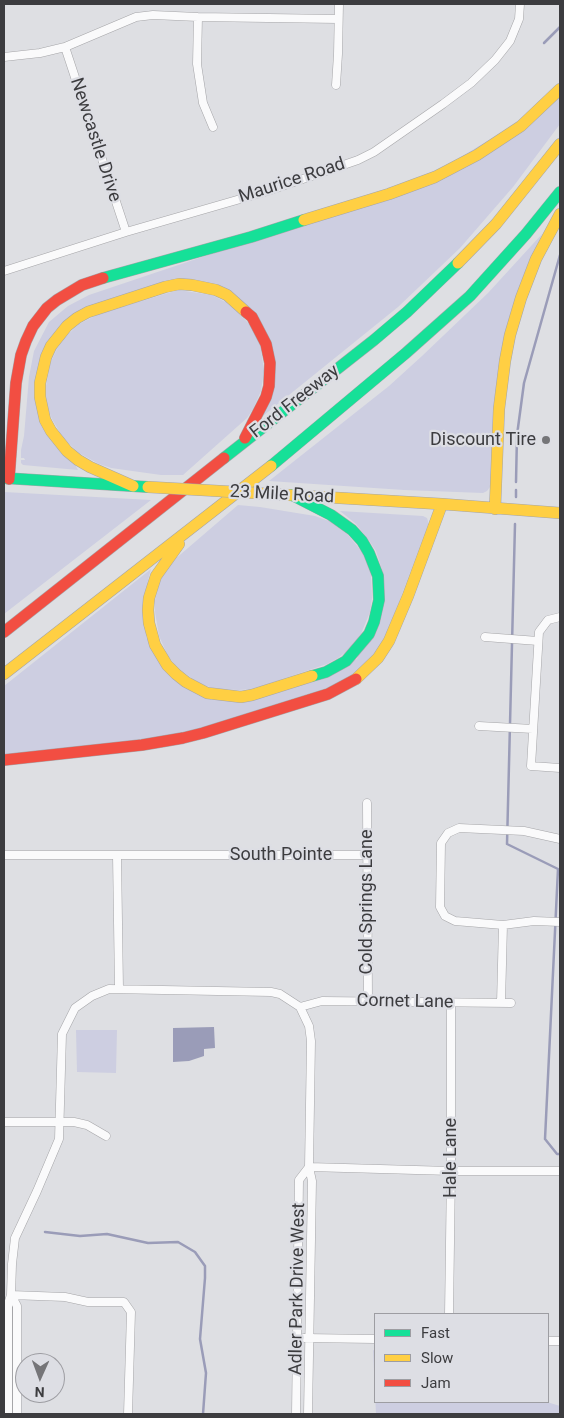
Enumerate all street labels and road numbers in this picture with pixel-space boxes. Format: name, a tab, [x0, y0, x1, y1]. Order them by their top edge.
street label: Newcastle Drive	[65, 75, 125, 205]
street label: Maurice Road	[236, 154, 348, 208]
street label: Ford Freeway	[246, 361, 344, 443]
street label: 23 Mile Road	[229, 481, 335, 509]
street label: Cold Springs Lane	[356, 829, 378, 975]
street label: South Pointe	[230, 844, 332, 866]
street label: Cornet Lane	[356, 990, 454, 1014]
street label: Hale Lane	[440, 1118, 462, 1198]
street label: Adler Park Drive West	[286, 1203, 310, 1375]

